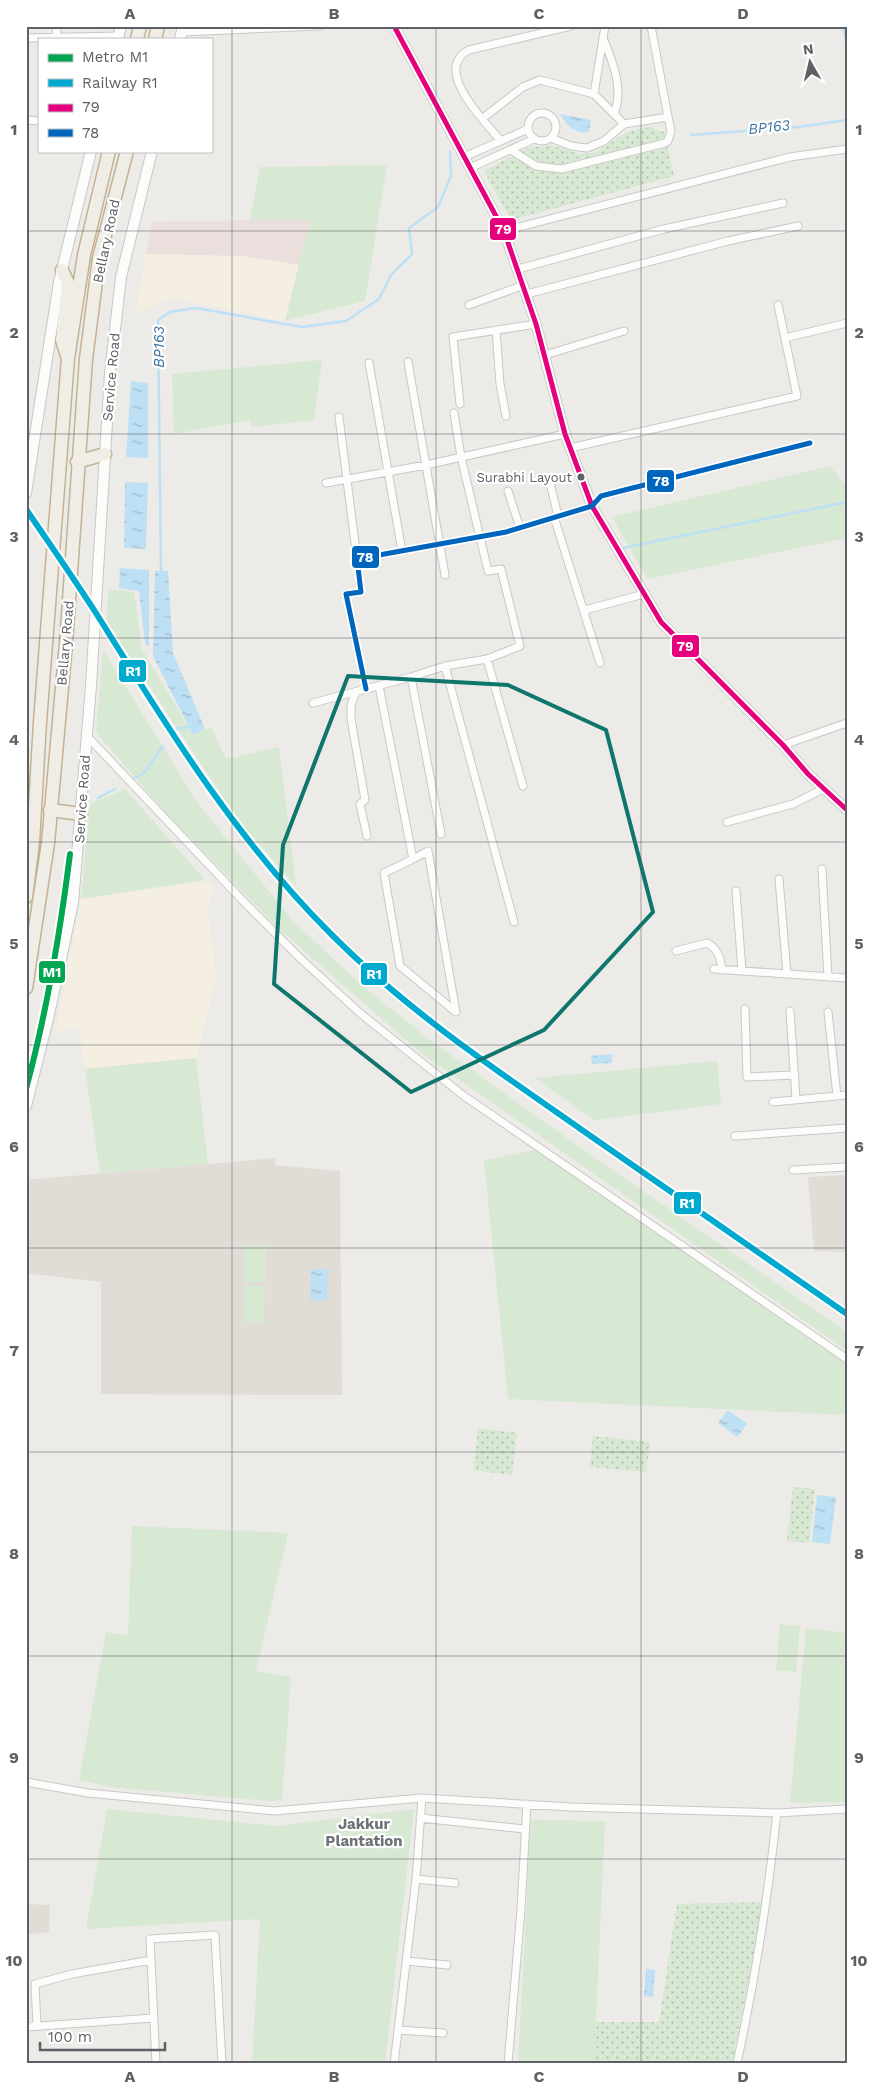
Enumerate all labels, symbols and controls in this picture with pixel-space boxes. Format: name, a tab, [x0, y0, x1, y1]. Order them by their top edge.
text: A	[125, 4, 136, 23]
text: B	[329, 4, 340, 23]
text: C	[534, 4, 545, 23]
text: D	[737, 4, 749, 23]
legend	[38, 38, 212, 152]
north arrow	[786, 38, 836, 88]
text: N	[802, 40, 814, 58]
text: Metro M1	[82, 48, 148, 66]
text: Railway R1	[82, 74, 158, 92]
text: 79	[82, 98, 100, 116]
water label: BP163	[747, 116, 791, 138]
text: 1	[11, 120, 17, 139]
text: 1	[856, 120, 862, 139]
text: 78	[82, 124, 99, 142]
street label: Bellary Road	[89, 198, 123, 284]
line badge: 79	[489, 217, 517, 241]
text: 79	[494, 221, 512, 237]
text: 2	[9, 323, 19, 342]
text: 2	[854, 323, 864, 342]
water label: BP163	[150, 326, 168, 368]
street label: Service Road	[99, 332, 123, 422]
line badge: 78	[646, 469, 675, 493]
place label: Surabhi Layout	[476, 470, 573, 485]
marker: Surabhi Layout	[576, 472, 586, 482]
text: 78	[652, 473, 670, 489]
text: 3	[9, 527, 19, 546]
text: 3	[854, 527, 864, 546]
line badge: 78	[351, 545, 380, 569]
text: 78	[356, 549, 374, 565]
street label: Bellary Road	[53, 600, 77, 686]
line badge: 79	[671, 634, 700, 658]
text: 79	[676, 638, 694, 654]
line badge: R1	[118, 659, 147, 683]
text: R1	[125, 663, 141, 679]
text: 4	[9, 730, 19, 749]
text: 4	[854, 730, 864, 749]
street label: Service Road	[71, 754, 93, 844]
text: 5	[9, 934, 19, 953]
text: 5	[854, 934, 864, 953]
line badge: M1	[38, 960, 66, 984]
line badge: R1	[360, 962, 388, 986]
text: M1	[43, 964, 61, 980]
text: R1	[366, 966, 382, 982]
text: 6	[9, 1137, 19, 1156]
text: 6	[854, 1137, 864, 1156]
line badge: R1	[673, 1191, 702, 1215]
text: R1	[679, 1195, 695, 1211]
text: 7	[9, 1341, 19, 1360]
text: 7	[854, 1341, 864, 1360]
text: 8	[9, 1544, 19, 1563]
text: 8	[854, 1544, 864, 1563]
text: 9	[9, 1748, 19, 1767]
text: 9	[854, 1748, 864, 1767]
district label: Jakkur Plantation	[325, 1815, 403, 1850]
text: 10	[5, 1951, 23, 1970]
text: 10	[850, 1951, 868, 1970]
scale bar	[40, 2020, 165, 2052]
text: 100 m	[48, 2028, 92, 2046]
text: A	[125, 2067, 136, 2086]
text: B	[329, 2067, 340, 2086]
text: C	[534, 2067, 545, 2086]
text: D	[737, 2067, 749, 2086]

